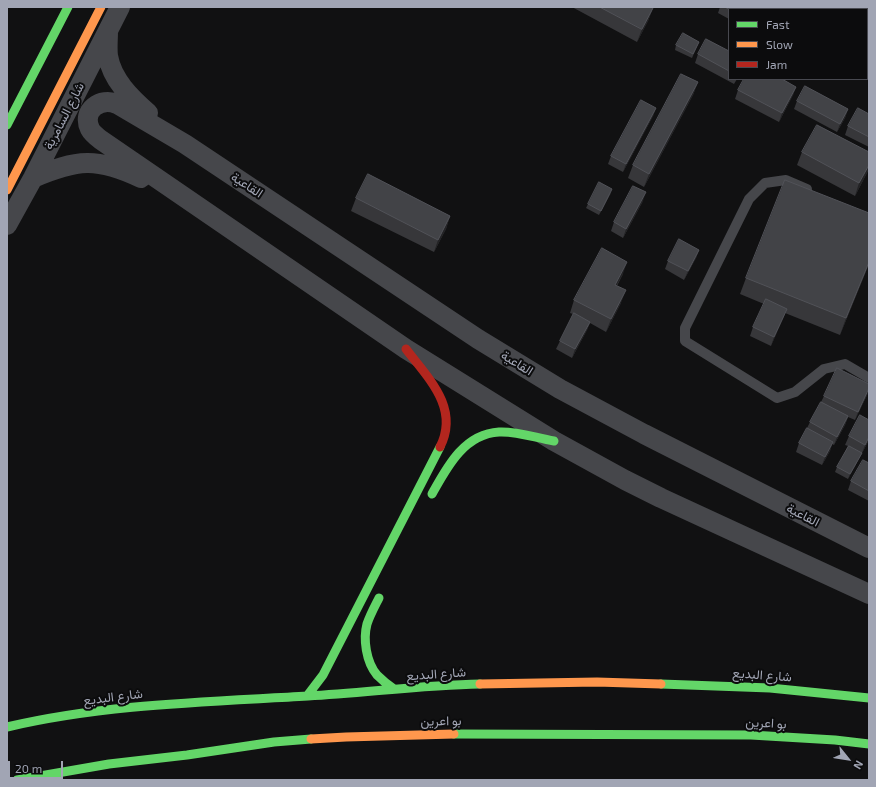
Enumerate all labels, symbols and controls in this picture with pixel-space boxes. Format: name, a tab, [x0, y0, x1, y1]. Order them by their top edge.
legend	[728, 8, 868, 80]
text: Fast	[766, 17, 789, 31]
text: Slow	[766, 37, 793, 51]
text: Jam	[766, 57, 787, 71]
street label: شارع السامرية	[40, 80, 88, 152]
street label: القاعية	[228, 169, 266, 201]
street label: القاعية	[498, 347, 536, 379]
street label: القاعية	[784, 500, 822, 530]
street label: شارع البديع	[406, 664, 466, 684]
street label: شارع البديع	[732, 665, 792, 685]
street label: شارع البديع	[82, 686, 144, 708]
street label: بو اعرين	[420, 713, 462, 729]
street label: بو اعرين	[745, 714, 787, 732]
north arrow	[828, 739, 868, 779]
scale bar	[10, 753, 65, 779]
text: N	[851, 759, 866, 772]
text: 20 m	[15, 761, 42, 775]

